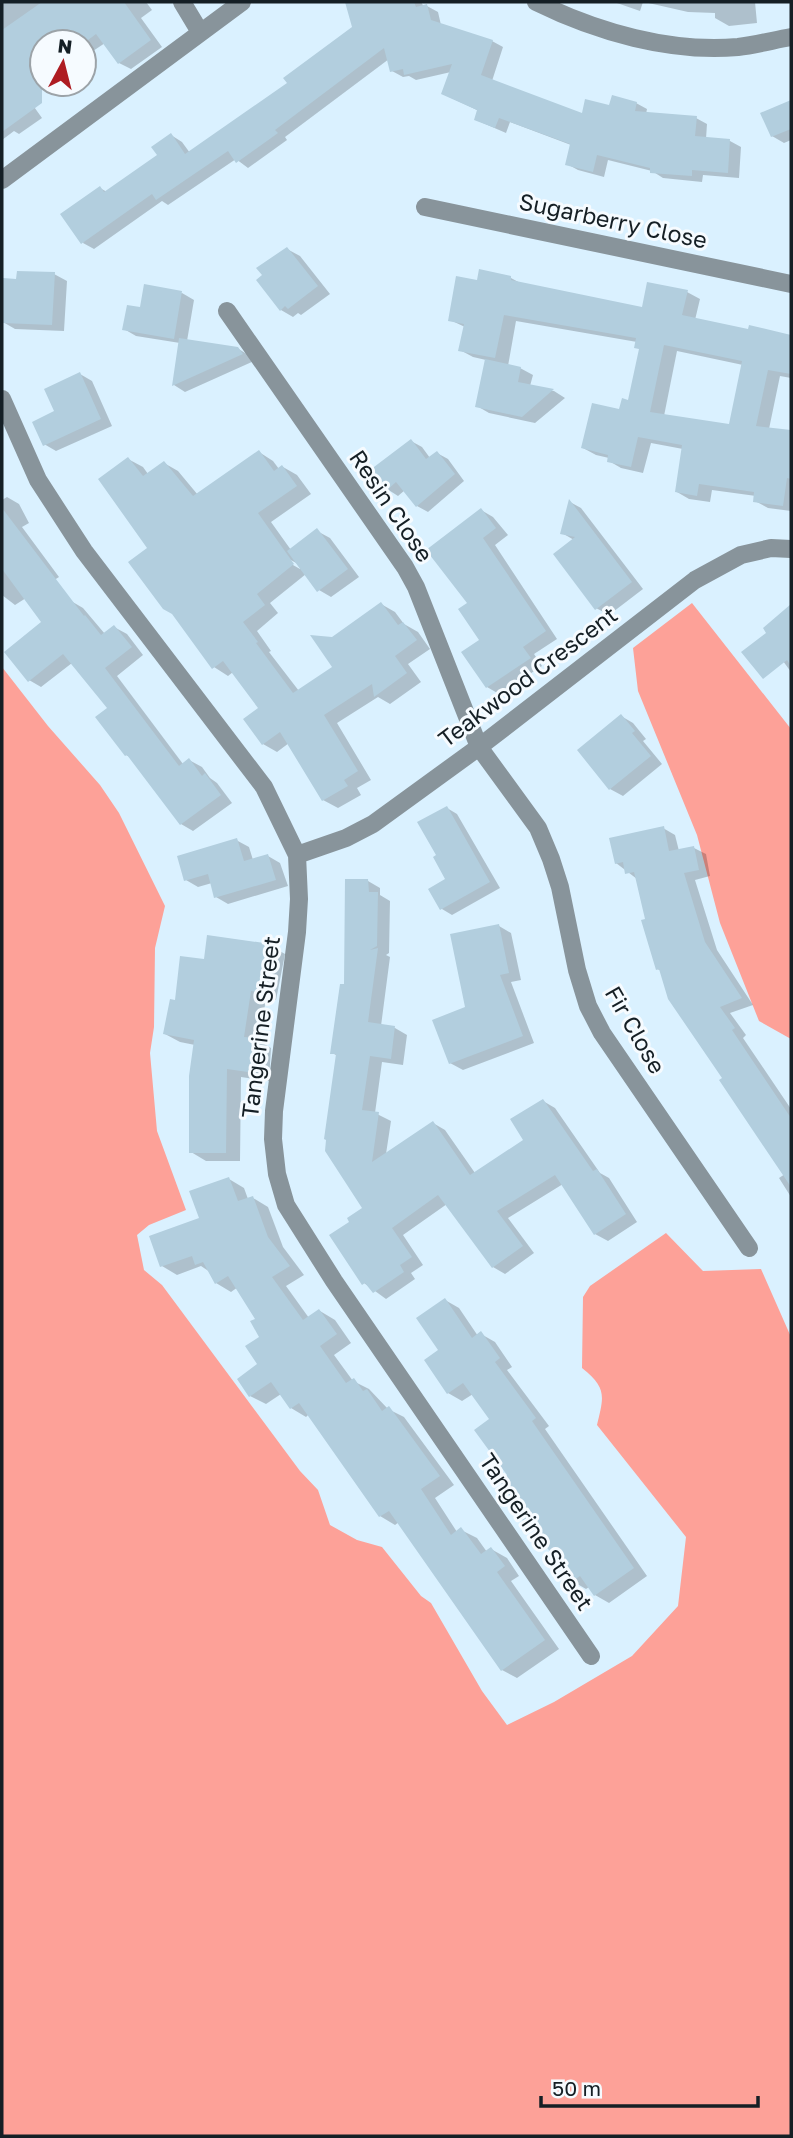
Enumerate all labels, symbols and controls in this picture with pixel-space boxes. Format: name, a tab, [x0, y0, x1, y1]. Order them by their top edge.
north arrow	[28, 28, 98, 98]
text: N	[57, 33, 74, 58]
street label: Sugarberry Close	[517, 186, 710, 254]
street label: Resin Close	[344, 444, 440, 567]
street label: Teakwood Crescent	[433, 600, 622, 753]
street label: Tangerine Street	[235, 934, 285, 1120]
street label: Fir Close	[600, 981, 672, 1078]
street label: Tangerine Street	[474, 1448, 600, 1615]
scale bar	[541, 2064, 758, 2108]
text: 50 m	[552, 2075, 601, 2101]

